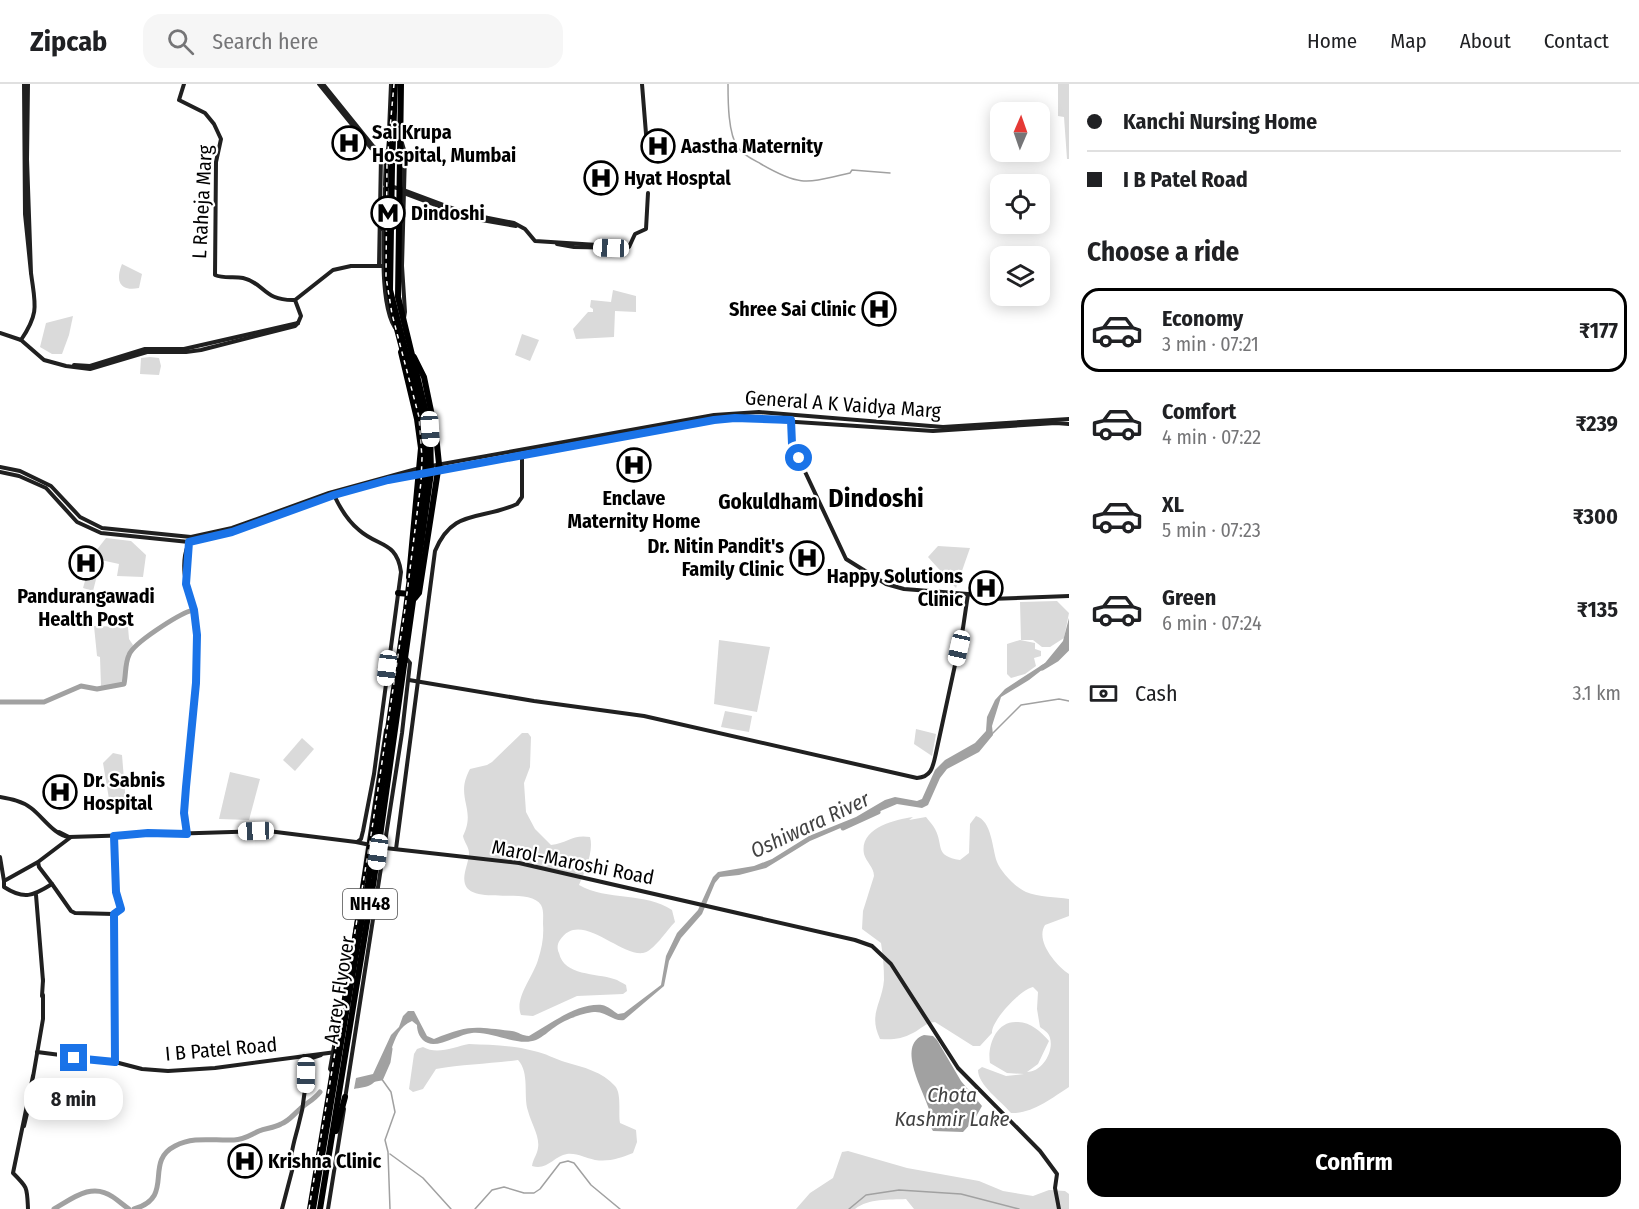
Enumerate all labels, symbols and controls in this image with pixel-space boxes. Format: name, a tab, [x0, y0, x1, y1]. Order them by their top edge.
search box	[143, 14, 563, 68]
text: Zipcab	[30, 25, 107, 58]
icon: search	[164, 25, 197, 58]
text: Search here	[212, 28, 318, 55]
text: Home	[1307, 28, 1357, 54]
text: Map	[1390, 28, 1427, 54]
text: About	[1460, 28, 1511, 54]
text: Contact	[1544, 28, 1609, 54]
north arrow	[990, 102, 1050, 162]
map controls	[990, 102, 1050, 306]
text: Kanchi Nursing Home	[1123, 108, 1317, 135]
place label: Sai Krupa Hospital, Mumbai	[372, 120, 516, 167]
hospital icon: Sai Krupa Hospital, Mumbai	[331, 125, 367, 161]
hospital icon: Aastha Maternity	[640, 128, 676, 164]
place label: Aastha Maternity	[680, 134, 823, 158]
street label: L Raheja Marg	[187, 144, 217, 260]
hospital icon: Hyat Hosptal	[583, 160, 619, 196]
place label: Hyat Hosptal	[624, 166, 731, 190]
text: I B Patel Road	[1123, 166, 1248, 193]
button: locate	[990, 174, 1050, 234]
metro station icon: Dindoshi	[370, 195, 406, 231]
place label: Dindoshi	[411, 201, 485, 225]
text: Choose a ride	[1087, 236, 1239, 268]
car	[593, 238, 629, 258]
button: layers	[990, 246, 1050, 306]
hospital icon: Shree Sai Clinic	[861, 291, 897, 327]
place label: Shree Sai Clinic	[729, 297, 856, 321]
icon: car	[1090, 303, 1144, 357]
text: Economy	[1162, 305, 1243, 332]
text: ₹177	[1579, 317, 1618, 344]
text: 3 min · 07:21	[1162, 332, 1259, 356]
street label: General A K Vaidya Marg	[744, 385, 942, 423]
icon: car	[1090, 396, 1144, 450]
text: Comfort	[1162, 398, 1236, 425]
car	[420, 410, 440, 448]
text: ₹239	[1575, 410, 1618, 437]
text: 4 min · 07:22	[1162, 425, 1261, 449]
route start	[785, 444, 812, 471]
hospital icon: Enclave Maternity Home	[616, 447, 652, 483]
district label: Dindoshi	[828, 483, 924, 514]
place label: Enclave Maternity Home	[568, 486, 700, 533]
district label: Gokuldham	[718, 489, 818, 515]
icon: car	[1090, 489, 1144, 543]
text: XL	[1162, 491, 1184, 518]
text: ₹300	[1573, 503, 1618, 530]
text: 5 min · 07:23	[1162, 518, 1261, 542]
place label: Dr. Nitin Pandit's Family Clinic	[647, 534, 784, 581]
hospital icon: Dr. Nitin Pandit's Family Clinic	[789, 540, 825, 576]
hospital icon: Pandurangawadi Health Post	[68, 545, 104, 581]
place label: Happy Solutions Clinic	[827, 564, 963, 611]
hospital icon: Happy Solutions Clinic	[968, 570, 1004, 606]
icon: car	[1090, 582, 1144, 636]
place label: Pandurangawadi Health Post	[17, 584, 155, 631]
text: Green	[1162, 584, 1216, 611]
text: ₹135	[1577, 596, 1618, 623]
text: 6 min · 07:24	[1162, 611, 1262, 635]
car	[946, 628, 972, 668]
car	[376, 649, 398, 687]
icon: cash	[1087, 677, 1120, 710]
text: Cash	[1135, 680, 1178, 707]
text: 3.1 km	[1573, 681, 1621, 705]
place label: Dr. Sabnis Hospital	[83, 768, 165, 815]
hospital icon: Dr. Sabnis Hospital	[42, 774, 78, 810]
water label: Oshiwara River	[746, 786, 874, 864]
car	[238, 821, 274, 841]
car	[367, 833, 389, 871]
street label: Marol-Maroshi Road	[490, 835, 656, 889]
road number: NH48	[343, 889, 397, 919]
street label: Aarey Flyover	[319, 934, 359, 1046]
street label: I B Patel Road	[164, 1032, 278, 1066]
route end	[60, 1044, 87, 1071]
car	[297, 1057, 315, 1093]
callout: 8 min	[25, 1079, 124, 1121]
water label: Chota Kashmir Lake	[894, 1082, 1010, 1132]
text: 8 min	[51, 1087, 96, 1111]
button: Confirm	[1087, 1128, 1621, 1197]
hospital icon: Krishna Clinic	[227, 1143, 263, 1179]
place label: Krishna Clinic	[268, 1149, 382, 1173]

